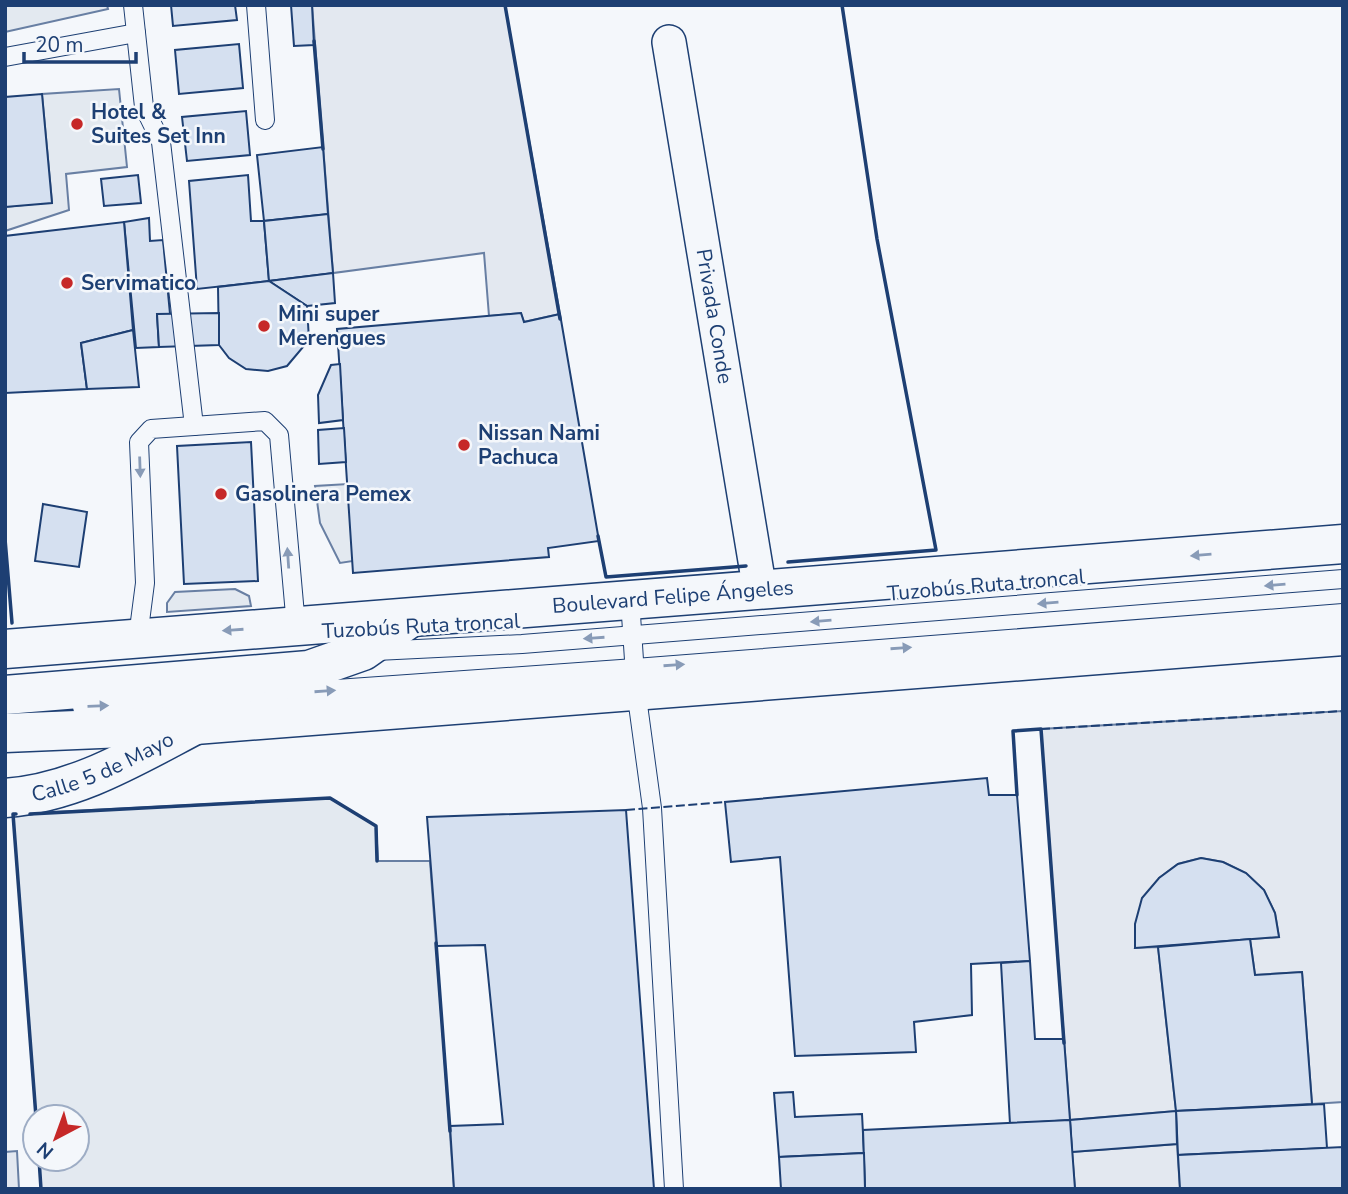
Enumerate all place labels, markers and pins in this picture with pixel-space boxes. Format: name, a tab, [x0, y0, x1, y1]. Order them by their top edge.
place label: Hotel & Suites Set Inn	[91, 98, 226, 150]
marker: Hotel & Suites Set Inn	[69, 116, 85, 132]
place label: Servimatico	[81, 269, 196, 297]
marker: Servimatico	[59, 275, 75, 291]
place label: Mini super Merengues	[278, 300, 386, 352]
marker: Mini super Merengues	[256, 318, 272, 334]
place label: Nissan Nami Pachuca	[478, 419, 600, 471]
marker: Nissan Nami Pachuca	[456, 437, 472, 453]
place label: Gasolinera Pemex	[235, 480, 412, 508]
marker: Gasolinera Pemex	[213, 486, 229, 502]

